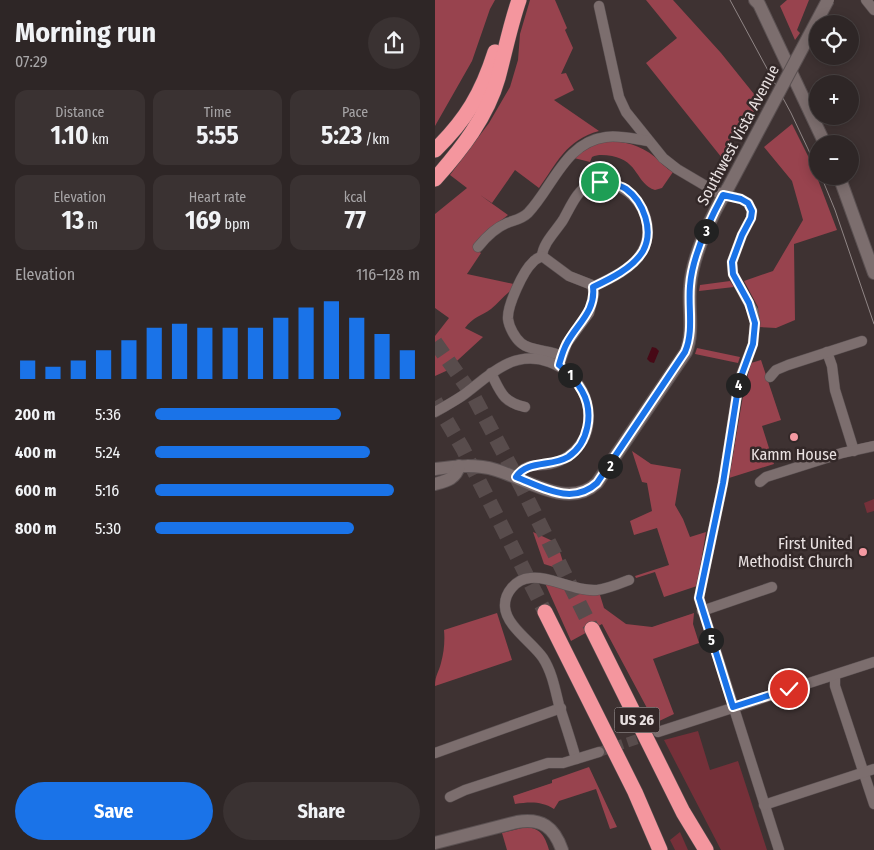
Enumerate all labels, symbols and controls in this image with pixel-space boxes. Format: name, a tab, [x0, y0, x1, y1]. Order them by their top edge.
map controls	[809, 15, 859, 185]
button: locate	[809, 15, 859, 65]
text: Morning run	[15, 16, 156, 49]
button: share	[368, 17, 420, 69]
text: 07:29	[15, 52, 48, 71]
street label: Southwest Vista Avenue	[693, 61, 783, 209]
button: +	[809, 75, 859, 125]
text: Distance	[55, 104, 104, 121]
text: Time	[204, 104, 231, 121]
text: Pace	[342, 104, 368, 121]
text: 1.10	[51, 121, 89, 151]
text: 5:55	[196, 121, 239, 151]
text: 5:23	[321, 121, 362, 151]
text: km	[89, 131, 109, 148]
text: /km	[362, 131, 389, 148]
button: −	[809, 135, 859, 185]
pin	[579, 161, 621, 203]
icon: arrive	[586, 168, 614, 196]
text: Elevation	[53, 189, 106, 206]
text: Heart rate	[189, 189, 246, 206]
text: kcal	[344, 189, 367, 206]
text: 13	[62, 206, 84, 236]
text: 169	[185, 206, 221, 236]
text: 77	[344, 206, 366, 236]
text: m	[84, 216, 98, 233]
text: bpm	[221, 216, 250, 233]
pin: 3	[693, 218, 719, 244]
text: 3	[703, 223, 710, 240]
text: Elevation	[15, 265, 75, 284]
text: 116–128 m	[356, 265, 420, 284]
pin: 1	[557, 362, 583, 388]
text: 1	[568, 367, 573, 384]
pin: 4	[725, 372, 751, 398]
text: 4	[735, 377, 742, 394]
text: 200 m	[15, 405, 55, 424]
text: 5:36	[95, 405, 121, 424]
marker: Kamm House	[788, 431, 800, 443]
text: 400 m	[15, 443, 56, 462]
text: 5:24	[95, 443, 120, 462]
place label: Kamm House	[751, 445, 837, 464]
pin: 2	[597, 454, 623, 478]
text: 2	[607, 458, 614, 475]
text: 600 m	[15, 481, 56, 500]
text: 5:16	[95, 481, 119, 500]
text: 800 m	[15, 519, 56, 538]
text: 5:30	[95, 519, 121, 538]
place label: First United Methodist Church	[738, 534, 853, 571]
marker: First United Methodist Church	[857, 546, 869, 558]
pin: 5	[699, 628, 723, 652]
text: 5	[708, 632, 715, 649]
pin	[768, 668, 810, 710]
icon: check	[775, 675, 803, 703]
road number: US 26	[615, 708, 659, 732]
button: Save	[15, 782, 213, 840]
button: Share	[223, 782, 420, 840]

